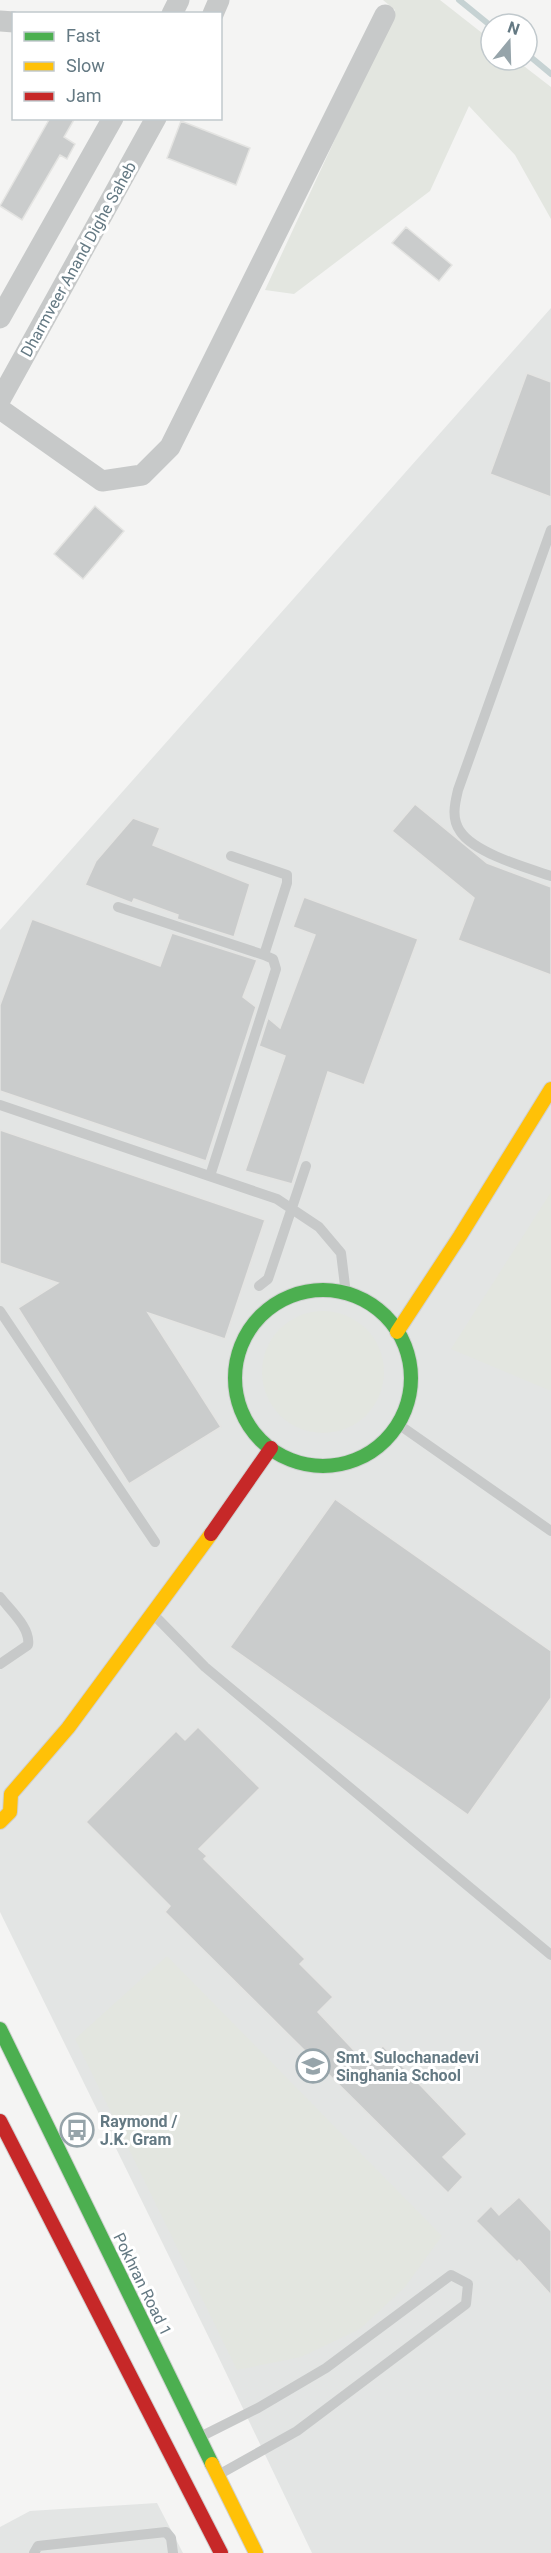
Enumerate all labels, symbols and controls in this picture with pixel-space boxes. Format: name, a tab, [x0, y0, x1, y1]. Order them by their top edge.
legend	[12, 12, 222, 120]
north arrow	[479, 12, 539, 72]
text: N	[505, 17, 522, 39]
text: Fast	[66, 25, 101, 46]
text: Slow	[66, 55, 105, 76]
text: Jam	[66, 85, 102, 106]
street label: Dharmveer Anand Dighe Saheb	[17, 158, 140, 360]
school or university icon: Smt. Sulochanadevi Singhania School	[295, 2048, 331, 2084]
place label: Smt. Sulochanadevi Singhania School	[336, 2048, 479, 2085]
bus stop icon: Raymond / J.K. Gram	[59, 2112, 95, 2148]
place label: Raymond / J.K. Gram	[100, 2112, 178, 2149]
street label: Pokhran Road 1	[109, 2230, 176, 2339]

